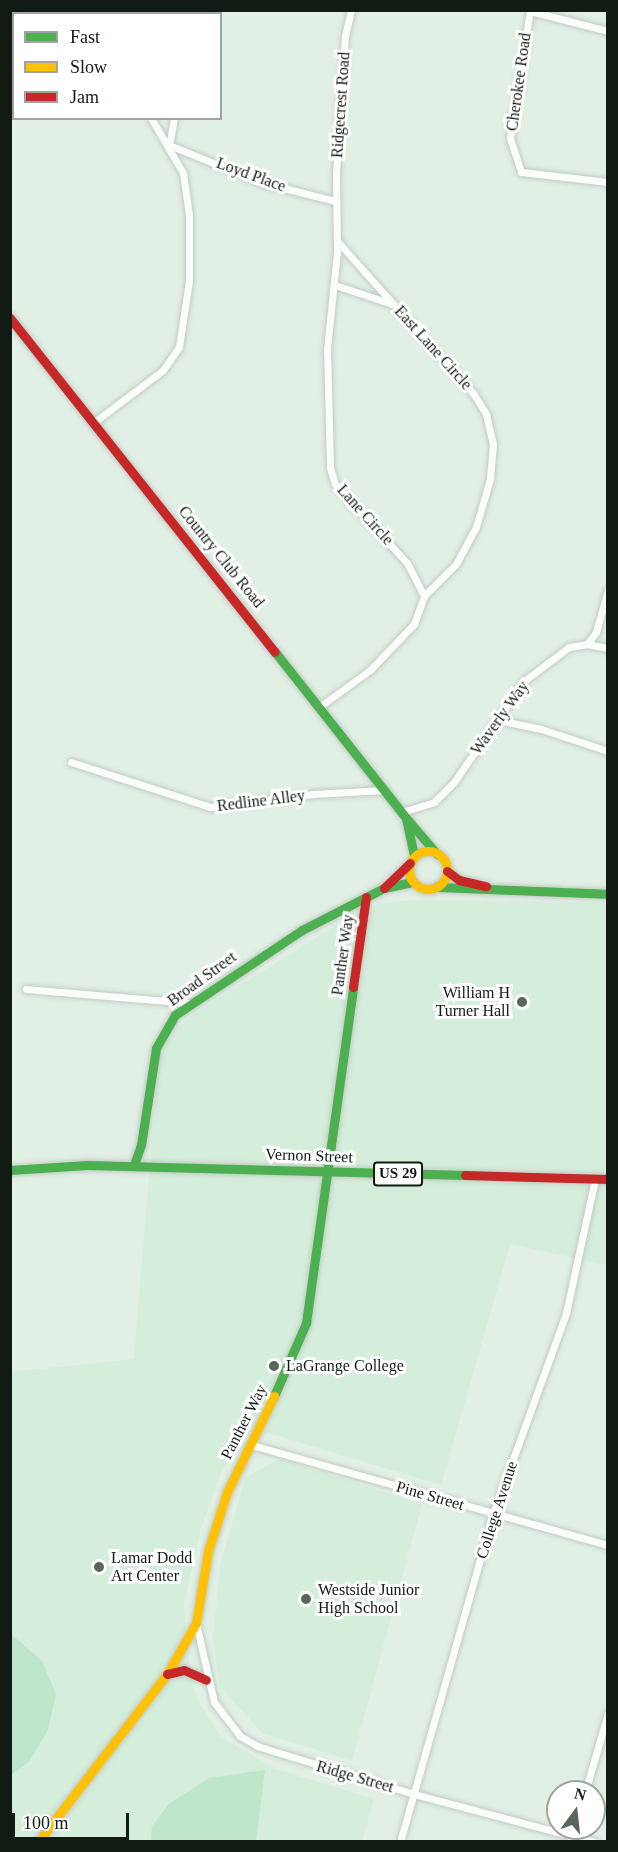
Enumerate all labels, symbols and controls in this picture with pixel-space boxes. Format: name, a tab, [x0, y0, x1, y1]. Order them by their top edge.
legend	[12, 12, 222, 120]
text: Fast	[70, 27, 100, 47]
street label: Cherokee Road	[503, 32, 535, 132]
street label: Ridgecrest Road	[328, 51, 354, 159]
text: Slow	[70, 57, 107, 77]
text: Jam	[70, 87, 99, 107]
street label: Loyd Place	[214, 154, 288, 196]
street label: East Lane Circle	[390, 302, 476, 394]
street label: Lane Circle	[333, 481, 397, 549]
street label: Country Club Road	[174, 502, 268, 612]
street label: Waverly Way	[467, 677, 533, 759]
street label: Redline Alley	[216, 786, 306, 816]
street label: Panther Way	[328, 913, 358, 997]
street label: Broad Street	[164, 948, 240, 1010]
place label: William H Turner Hall	[435, 983, 510, 1021]
marker: William H Turner Hall	[515, 995, 529, 1009]
street label: Vernon Street	[265, 1145, 353, 1167]
road number: US 29	[372, 1162, 424, 1186]
place label: LaGrange College	[286, 1356, 404, 1376]
marker: LaGrange College	[267, 1359, 281, 1373]
street label: Panther Way	[217, 1381, 271, 1463]
street label: College Avenue	[472, 1458, 522, 1562]
street label: Pine Street	[394, 1477, 466, 1515]
place label: Lamar Dodd Art Center	[111, 1548, 192, 1586]
marker: Lamar Dodd Art Center	[92, 1560, 106, 1574]
place label: Westside Junior High School	[318, 1580, 419, 1618]
marker: Westside Junior High School	[299, 1592, 313, 1606]
street label: Ridge Street	[314, 1757, 396, 1797]
north arrow	[546, 1780, 606, 1840]
text: N	[572, 1784, 588, 1804]
scale bar	[15, 1801, 132, 1839]
text: 100 m	[23, 1813, 69, 1833]

